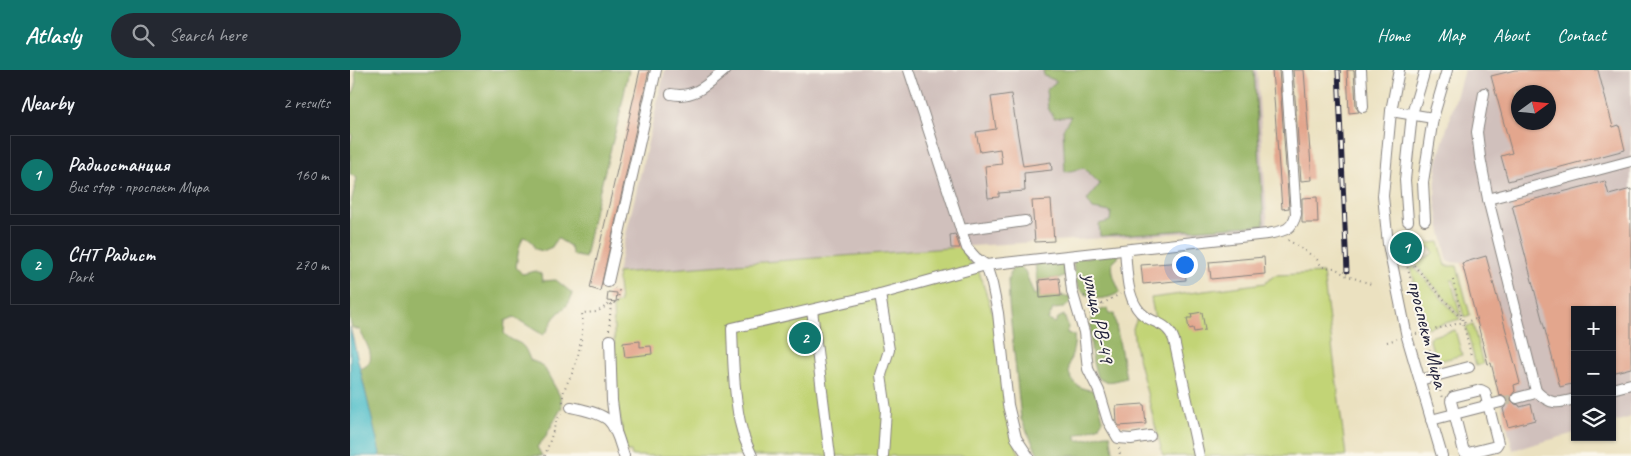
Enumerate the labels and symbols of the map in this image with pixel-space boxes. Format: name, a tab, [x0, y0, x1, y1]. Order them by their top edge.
north arrow	[1511, 85, 1556, 130]
pin: 1	[1390, 229, 1422, 267]
your location	[1172, 252, 1198, 278]
street label: улица РВ-49	[1077, 269, 1121, 367]
street label: проспект Мира	[1402, 277, 1454, 392]
pin: 2	[789, 319, 821, 357]

